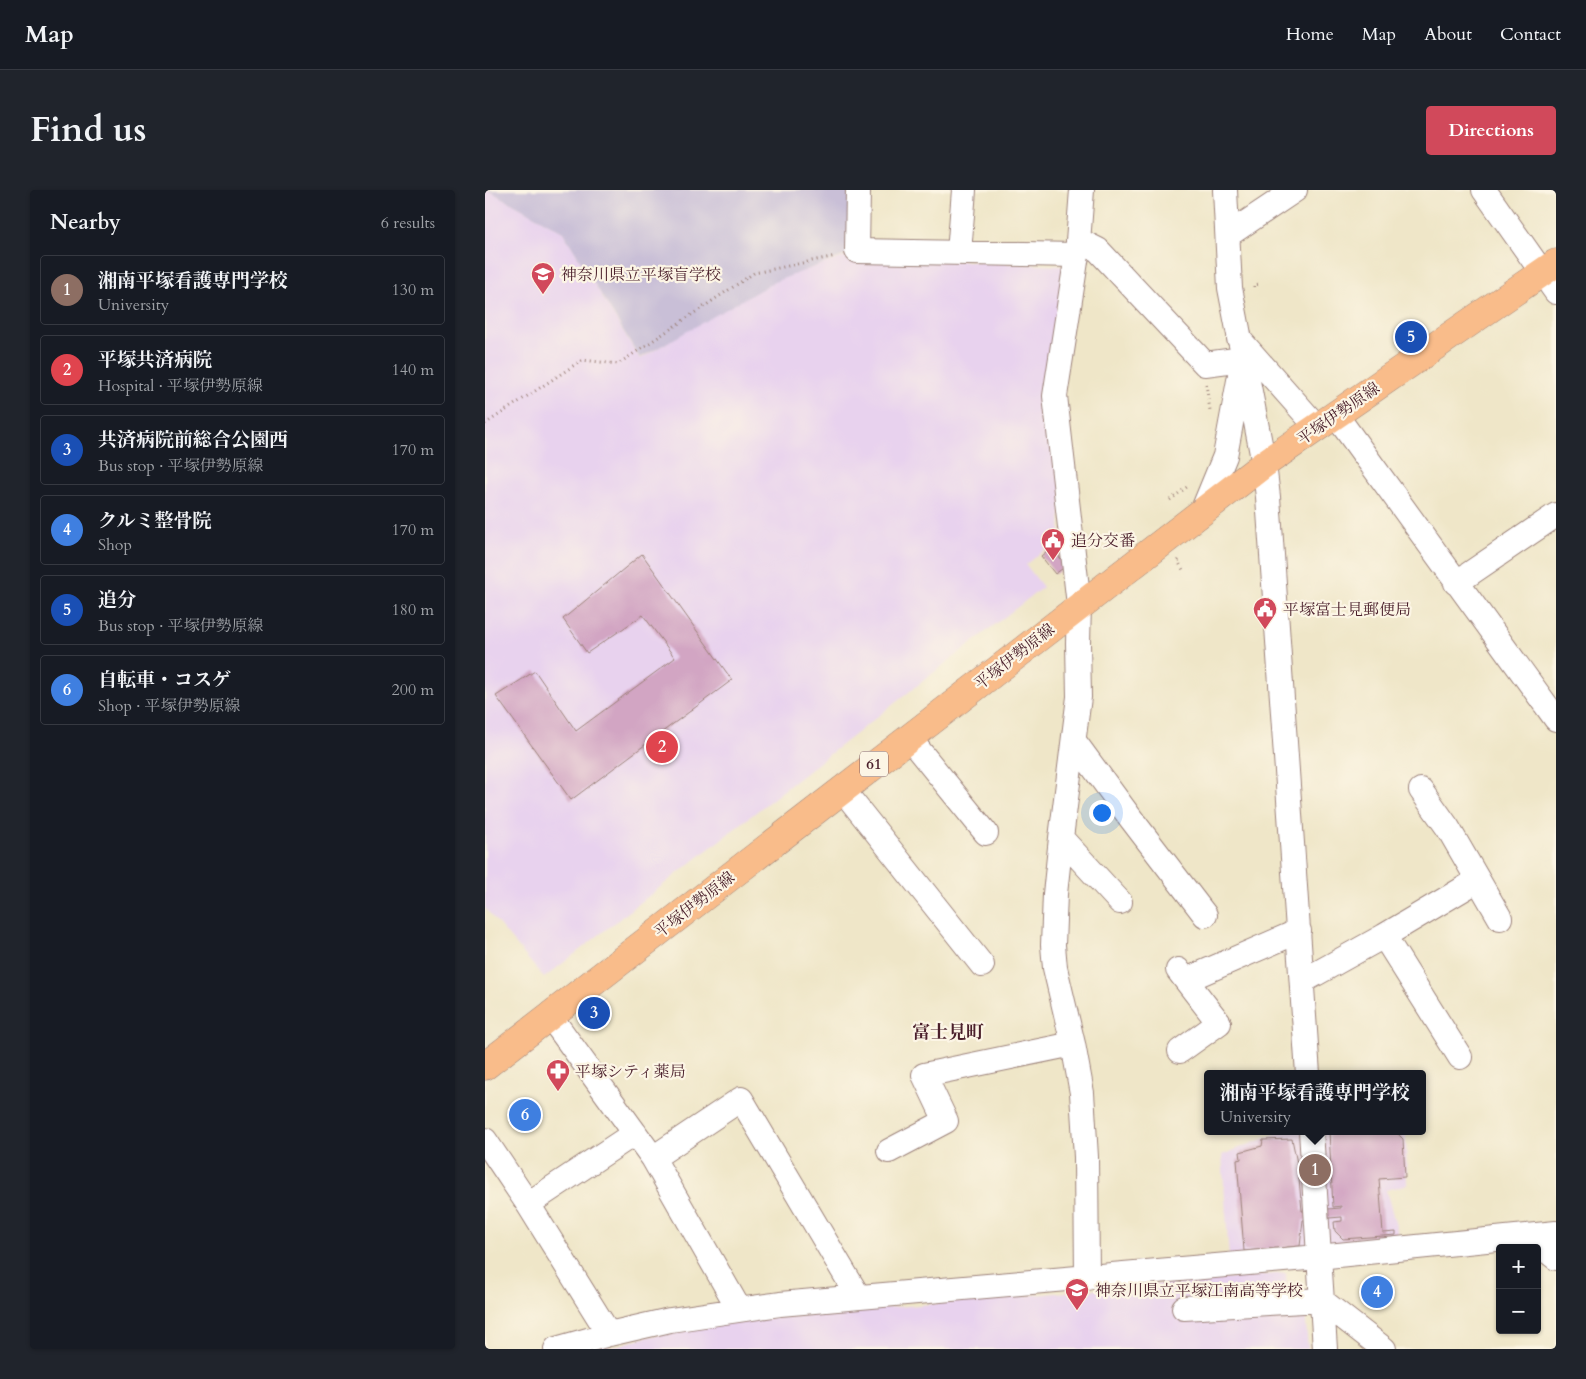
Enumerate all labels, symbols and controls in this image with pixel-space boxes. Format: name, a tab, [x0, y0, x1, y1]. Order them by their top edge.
text: Map	[25, 18, 74, 51]
text: Home	[1286, 22, 1334, 47]
text: Map	[1362, 22, 1396, 47]
text: About	[1424, 22, 1472, 47]
text: Contact	[1500, 22, 1561, 47]
text: Find us	[30, 106, 146, 154]
button: Directions	[1426, 106, 1556, 155]
text: Nearby	[50, 208, 121, 237]
text: 6 results	[381, 212, 435, 234]
school or university icon: 神奈川県立平塚盲学校	[530, 261, 556, 295]
place label: 神奈川県立平塚盲学校	[561, 264, 721, 286]
text: 湘南平塚看護専門学校	[98, 268, 288, 294]
text: 1	[63, 279, 71, 301]
text: 130 m	[392, 279, 434, 301]
text: University	[98, 294, 169, 316]
pin: 5	[1395, 318, 1427, 356]
text: 平塚共済病院	[98, 347, 212, 373]
text: 2	[63, 359, 71, 381]
text: 140 m	[392, 359, 434, 381]
text: Hospital · 平塚伊勢原線	[98, 375, 263, 397]
street label: 平塚伊勢原線	[1293, 377, 1384, 450]
text: 共済病院前総合公園西	[98, 427, 288, 453]
text: 3	[63, 439, 71, 461]
text: 170 m	[392, 439, 434, 461]
text: Bus stop · 平塚伊勢原線	[98, 455, 264, 477]
text: クルミ整骨院	[98, 508, 211, 534]
text: 4	[63, 519, 71, 541]
text: 170 m	[392, 519, 434, 541]
public building icon: 追分交番	[1040, 527, 1066, 561]
place label: 追分交番	[1071, 530, 1135, 552]
text: Shop	[98, 534, 132, 556]
text: 追分	[98, 587, 136, 613]
public building icon: 平塚富士見郵便局	[1252, 596, 1278, 630]
text: 5	[63, 599, 71, 621]
text: 180 m	[392, 599, 434, 621]
place label: 平塚富士見郵便局	[1283, 599, 1411, 621]
text: Bus stop · 平塚伊勢原線	[98, 615, 264, 637]
street label: 平塚伊勢原線	[970, 619, 1059, 695]
text: 自転車・コスゲ	[98, 667, 231, 693]
text: 6	[63, 679, 71, 701]
text: 200 m	[392, 679, 434, 701]
text: Shop · 平塚伊勢原線	[98, 695, 241, 717]
pin: 2	[646, 728, 678, 766]
road number: 61	[860, 752, 888, 776]
your location	[1089, 800, 1115, 826]
street label: 平塚伊勢原線	[650, 867, 739, 943]
pin: 3	[578, 994, 610, 1032]
district label: 富士見町	[912, 1020, 984, 1045]
pharmacy icon: 平塚シティ薬局	[545, 1058, 571, 1092]
place label: 平塚シティ薬局	[575, 1061, 686, 1083]
popup	[1204, 1070, 1426, 1135]
text: 湘南平塚看護専門学校	[1220, 1080, 1410, 1106]
pin: 6	[509, 1096, 541, 1134]
text: University	[1220, 1106, 1291, 1128]
pin: 1	[1299, 1151, 1331, 1189]
map controls	[1496, 1244, 1541, 1334]
button: +	[1496, 1244, 1541, 1289]
pin: 4	[1361, 1273, 1393, 1311]
school or university icon: 神奈川県立平塚江南高等学校	[1064, 1277, 1090, 1311]
place label: 神奈川県立平塚江南高等学校	[1095, 1280, 1303, 1302]
button: −	[1496, 1289, 1541, 1334]

